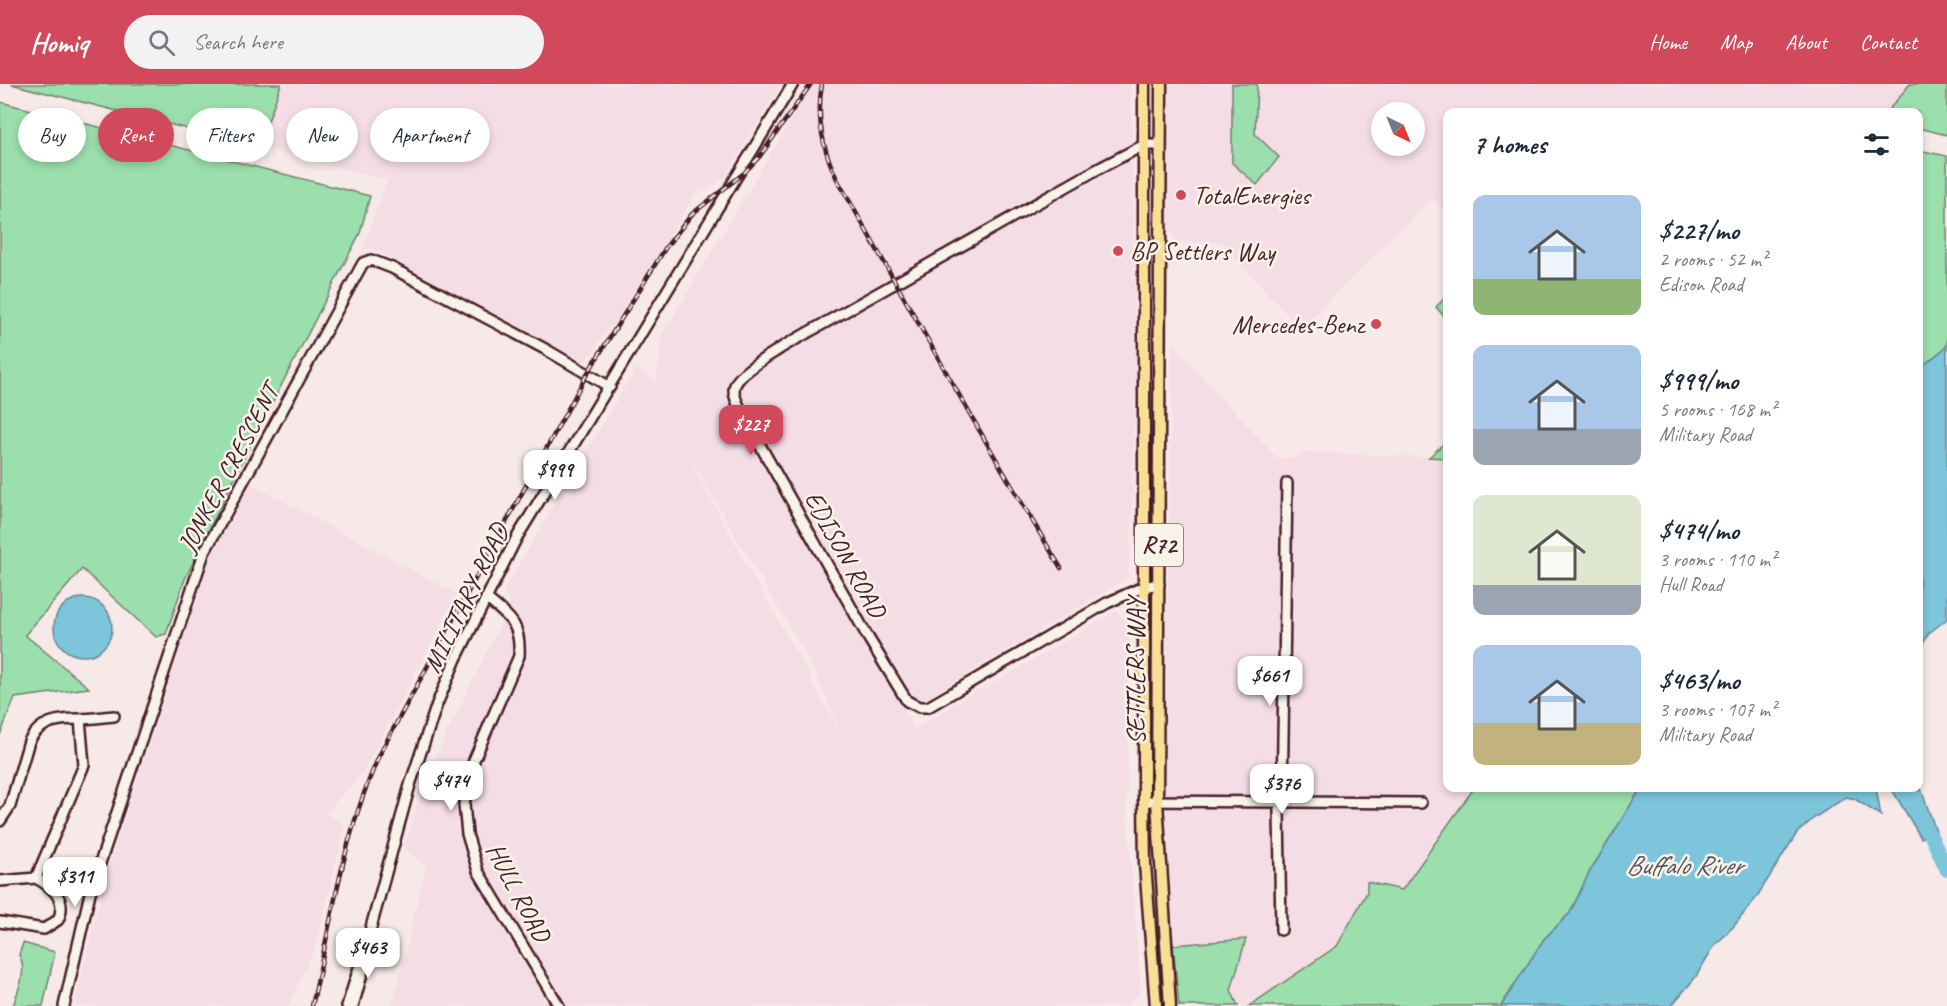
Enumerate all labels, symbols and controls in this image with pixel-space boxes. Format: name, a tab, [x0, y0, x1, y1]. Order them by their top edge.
search box	[124, 15, 544, 69]
text: Homiq	[30, 25, 88, 60]
icon: search	[145, 26, 178, 59]
text: Search here	[193, 28, 283, 56]
text: Home	[1649, 29, 1687, 55]
text: Map	[1720, 29, 1752, 55]
text: About	[1785, 29, 1827, 55]
text: Contact	[1860, 29, 1917, 55]
north arrow	[1371, 102, 1425, 156]
map controls	[1371, 102, 1425, 156]
chip: Buy	[18, 108, 86, 162]
chip: Rent	[98, 108, 174, 162]
chip: Filters	[186, 108, 274, 162]
chip: New	[286, 108, 358, 162]
chip: Apartment	[370, 108, 490, 162]
text: 7 homes	[1473, 128, 1546, 161]
icon: filters	[1860, 128, 1893, 161]
place label: TotalEnergies	[1193, 179, 1312, 212]
marker: TotalEnergies	[1174, 188, 1188, 202]
text: $227/mo	[1659, 214, 1739, 247]
icon: home	[1521, 219, 1593, 291]
place label: BP Settlers Way	[1130, 235, 1277, 268]
marker: BP Settlers Way	[1111, 244, 1125, 258]
text: 2 rooms · 52 m²	[1659, 247, 1767, 272]
text: Edison Road	[1659, 272, 1743, 297]
place label: Mercedes-Benz	[1232, 308, 1367, 341]
marker: Mercedes-Benz	[1369, 317, 1383, 331]
text: $999/mo	[1659, 364, 1738, 397]
icon: home	[1521, 369, 1593, 441]
street label: JONKER CRESCENT	[169, 374, 289, 560]
text: 5 rooms · 168 m²	[1659, 397, 1776, 422]
pin: $227	[715, 405, 787, 456]
text: $227	[733, 412, 769, 437]
text: Military Road	[1659, 422, 1752, 447]
pin: $999	[519, 450, 591, 501]
text: $999	[537, 457, 573, 482]
street label: EDISON ROAD	[797, 485, 895, 625]
text: $474/mo	[1659, 514, 1739, 547]
street label: MILITARY ROAD	[415, 517, 517, 678]
icon: home	[1521, 519, 1593, 591]
road number: R72	[1135, 524, 1183, 566]
text: 3 rooms · 110 m²	[1659, 547, 1776, 572]
text: Hull Road	[1659, 572, 1723, 597]
street label: SETTLERS WAY	[1119, 593, 1152, 745]
pin: $661	[1234, 656, 1306, 707]
text: $661	[1252, 663, 1288, 688]
text: $463/mo	[1659, 664, 1740, 697]
icon: home	[1521, 669, 1593, 741]
text: 3 rooms · 107 m²	[1659, 697, 1776, 722]
text: Military Road	[1659, 722, 1752, 747]
pin: $474	[415, 761, 487, 812]
pin: $376	[1246, 764, 1318, 815]
text: $474	[433, 768, 469, 793]
text: $376	[1264, 771, 1300, 796]
street label: HULL ROAD	[479, 837, 559, 949]
water label: Buffalo River	[1626, 848, 1746, 882]
pin: $311	[39, 857, 111, 908]
text: $311	[57, 864, 93, 889]
pin: $463	[332, 928, 404, 979]
text: $463	[350, 935, 386, 960]

